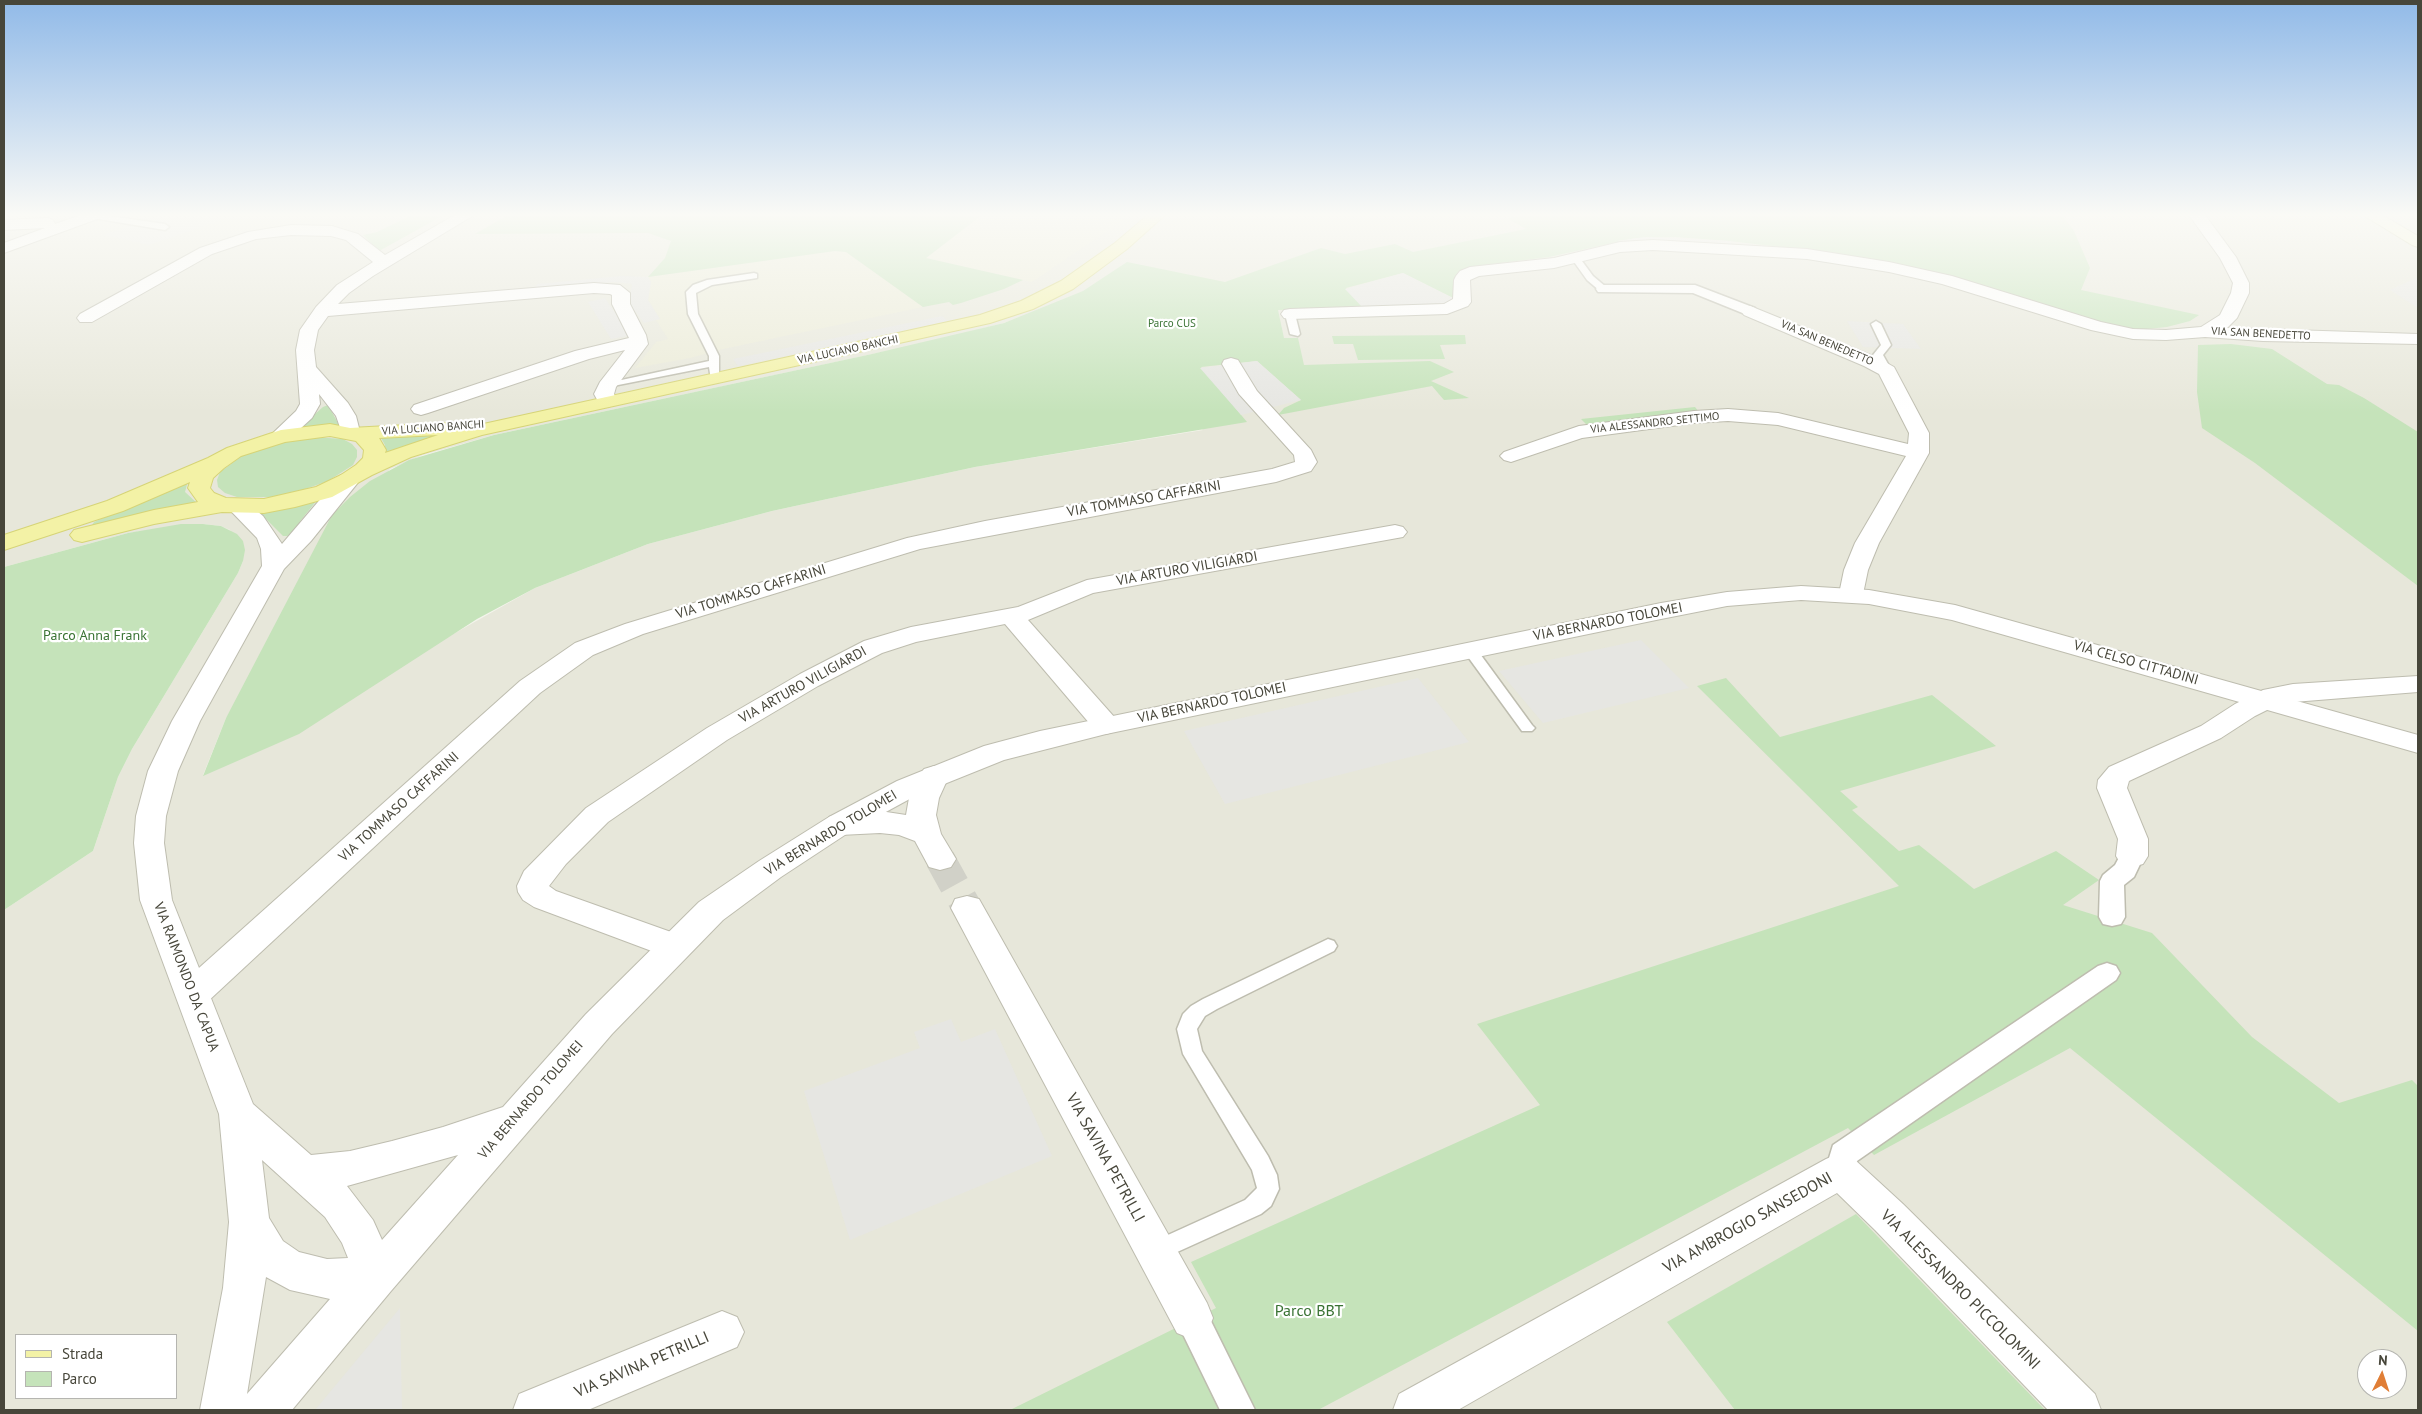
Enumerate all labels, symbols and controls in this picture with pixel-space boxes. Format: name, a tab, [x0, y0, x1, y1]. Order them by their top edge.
park label: Parco CUS	[1148, 317, 1196, 331]
street label: VIA SAN BENEDETTO	[1779, 317, 1875, 369]
street label: VIA SAN BENEDETTO	[2211, 325, 2311, 343]
street label: VIA LUCIANO BANCHI	[796, 333, 900, 367]
street label: VIA ALESSANDRO SETTIMO	[1590, 410, 1720, 436]
street label: VIA LUCIANO BANCHI	[381, 418, 485, 438]
street label: VIA TOMMASO CAFFARINI	[1066, 477, 1222, 521]
street label: VIA ARTURO VILIGIARDI	[1115, 548, 1259, 590]
street label: VIA TOMMASO CAFFARINI	[674, 561, 828, 623]
street label: VIA BERNARDO TOLOMEI	[1532, 599, 1684, 645]
park label: Parco Anna Frank	[43, 628, 147, 644]
street label: VIA CELSO CITTADINI	[2072, 637, 2200, 689]
street label: VIA ARTURO VILIGIARDI	[736, 643, 870, 727]
street label: VIA BERNARDO TOLOMEI	[1136, 679, 1288, 727]
street label: VIA TOMMASO CAFFARINI	[335, 749, 463, 865]
street label: VIA BERNARDO TOLOMEI	[762, 787, 900, 879]
street label: VIA RAIMONDO DA CAPUA	[150, 900, 222, 1054]
street label: VIA BERNARDO TOLOMEI	[475, 1037, 587, 1163]
street label: VIA SAVINA PETRILLI	[1062, 1090, 1148, 1226]
street label: VIA AMBROGIO SANSEDONI	[1660, 1168, 1836, 1278]
street label: VIA ALESSANDRO PICCOLOMINI	[1876, 1206, 2044, 1374]
park label: Parco BBT	[1275, 1301, 1343, 1321]
street label: VIA SAVINA PETRILLI	[572, 1328, 712, 1402]
legend	[15, 1334, 178, 1399]
text: Strada	[62, 1344, 103, 1363]
north arrow	[2357, 1349, 2407, 1399]
text: N	[2378, 1351, 2388, 1369]
text: Parco	[62, 1369, 97, 1388]

